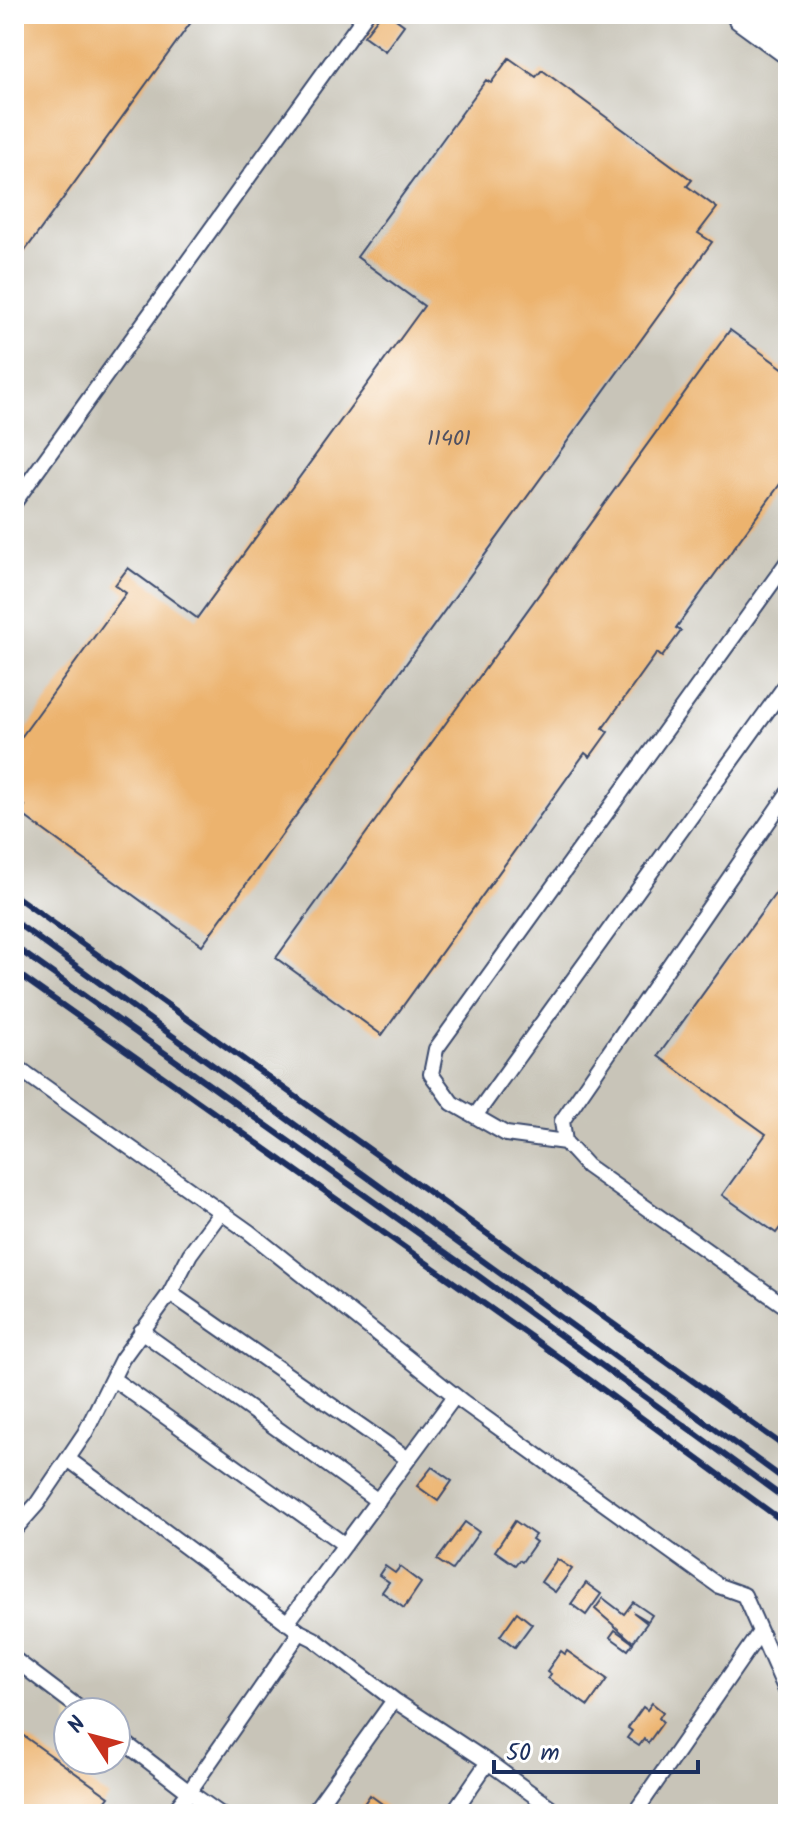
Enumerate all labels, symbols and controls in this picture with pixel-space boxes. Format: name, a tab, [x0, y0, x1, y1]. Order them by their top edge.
house number: 11401	[427, 422, 471, 457]
north arrow	[52, 1696, 132, 1776]
text: N	[60, 1710, 96, 1742]
scale bar	[494, 1724, 698, 1774]
text: 50 m	[506, 1734, 560, 1773]

